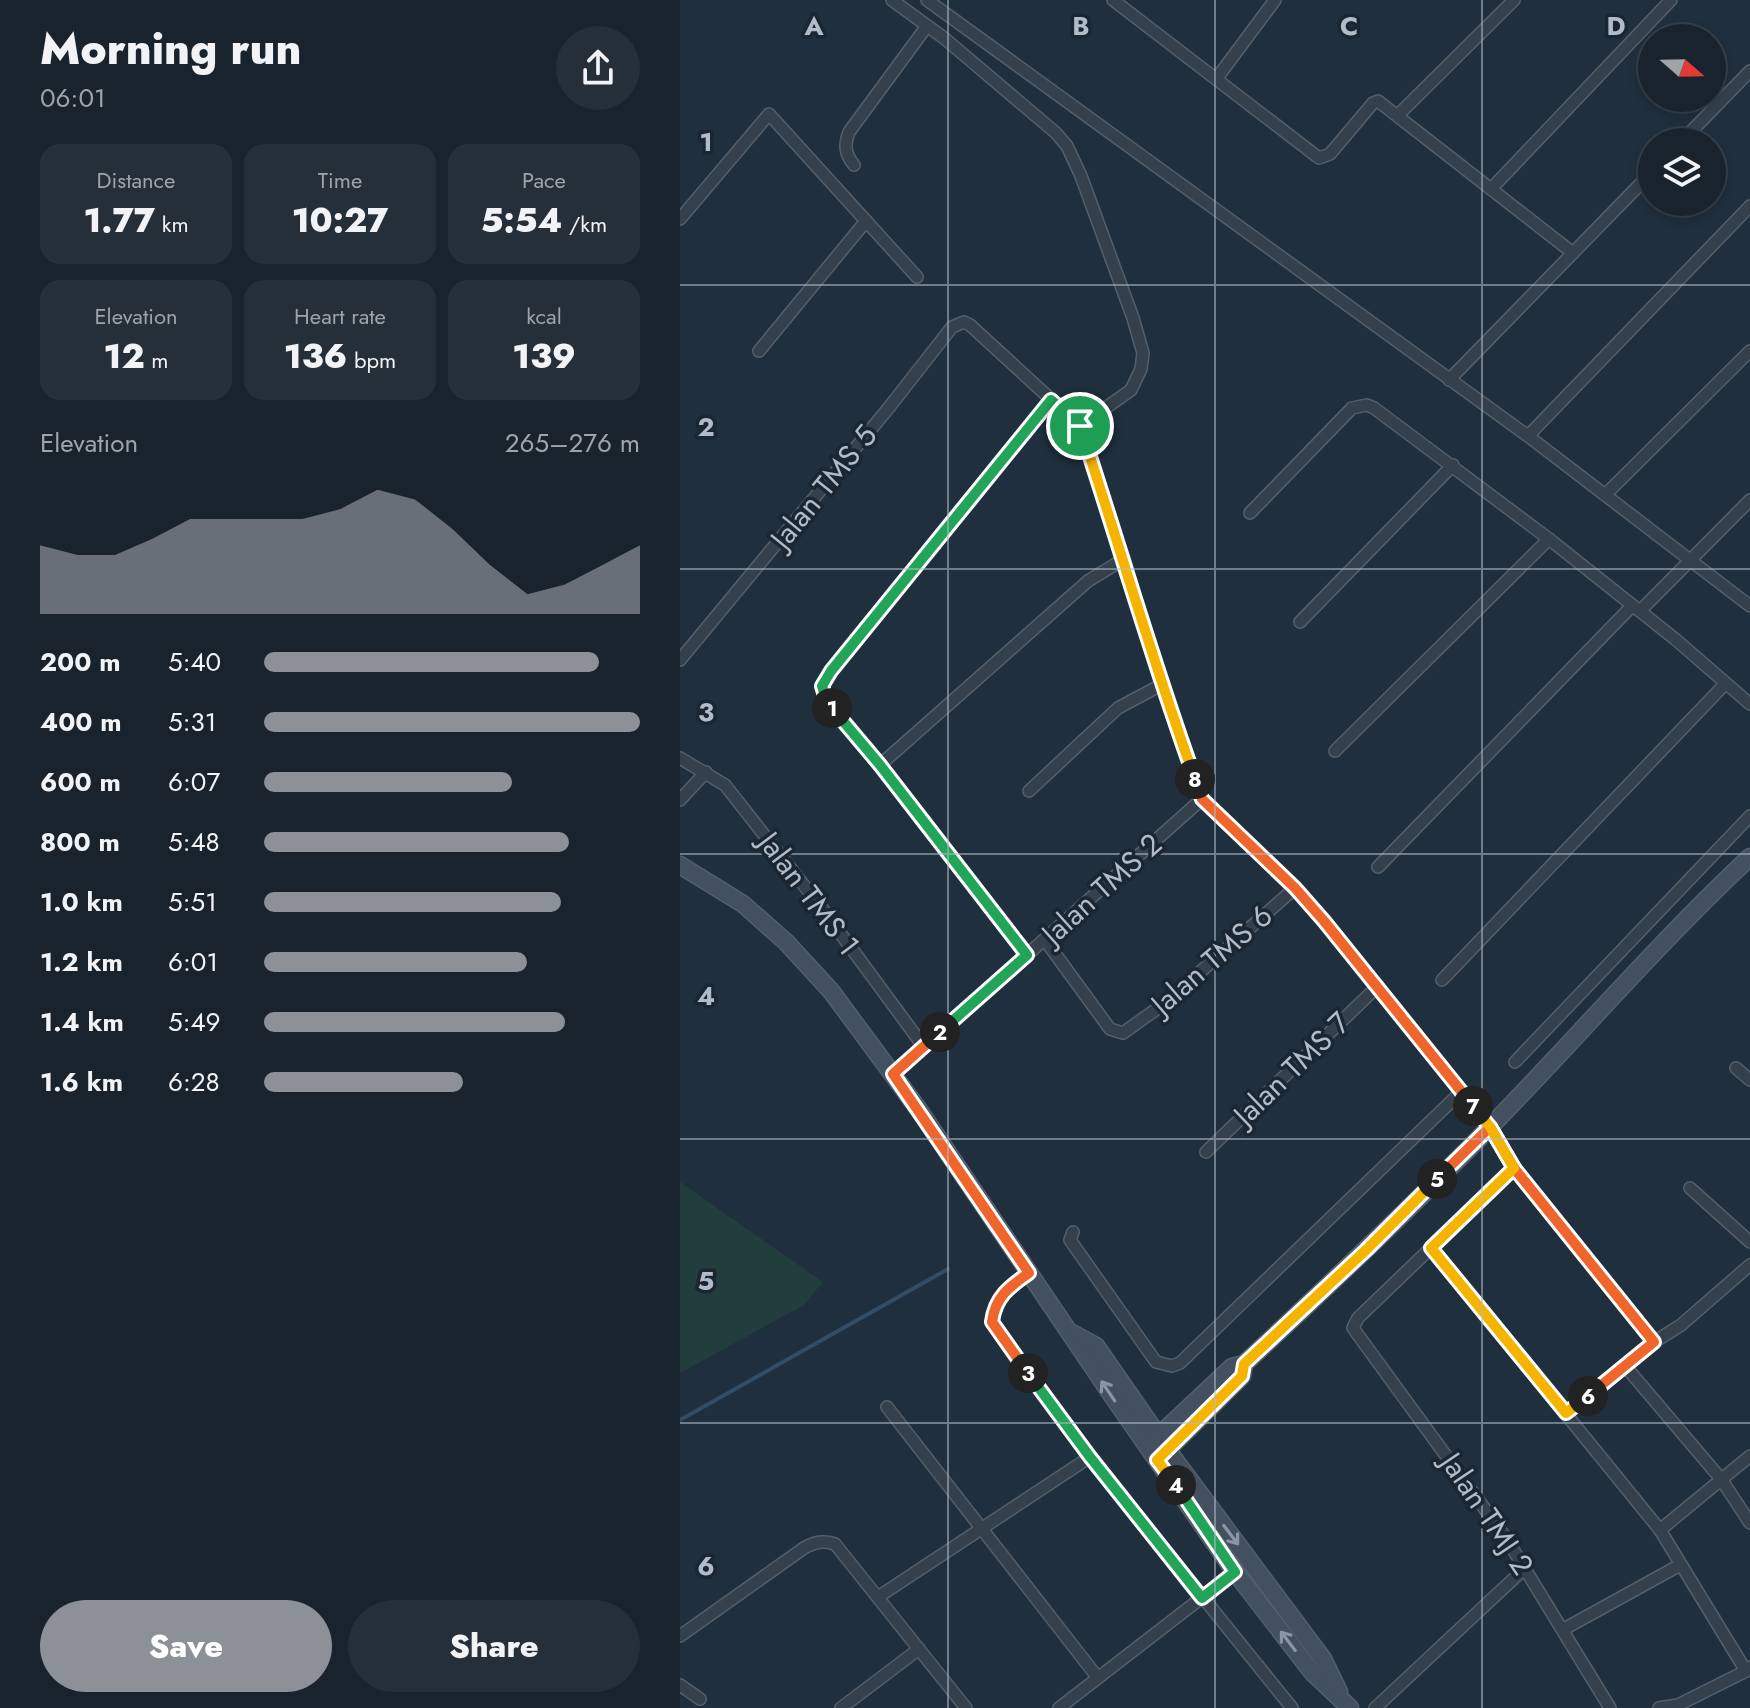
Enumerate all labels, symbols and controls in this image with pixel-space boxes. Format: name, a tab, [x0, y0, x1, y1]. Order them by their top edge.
text: A	[803, 7, 824, 45]
text: B	[1072, 7, 1090, 45]
text: C	[1340, 7, 1358, 45]
text: D	[1606, 7, 1626, 45]
text: Morning run	[40, 17, 302, 81]
north arrow	[1638, 24, 1726, 112]
map controls	[1638, 24, 1726, 216]
button: share	[556, 26, 640, 110]
text: 06:01	[40, 79, 106, 117]
text: 1	[699, 123, 713, 161]
button: layers	[1638, 128, 1726, 216]
text: Distance	[97, 164, 175, 196]
text: Time	[318, 164, 362, 196]
text: Pace	[522, 164, 566, 196]
text: 1.77	[83, 196, 155, 245]
text: 10:27	[292, 196, 388, 245]
text: 5:54	[481, 196, 562, 245]
text: km	[155, 208, 189, 240]
text: /km	[562, 208, 607, 240]
text: Elevation	[95, 300, 177, 332]
text: Heart rate	[294, 300, 386, 332]
text: kcal	[526, 300, 562, 332]
text: 12	[104, 332, 145, 381]
text: 136	[284, 332, 347, 381]
text: 139	[512, 332, 576, 381]
text: m	[145, 344, 168, 376]
text: bpm	[347, 344, 396, 376]
pin	[1046, 392, 1114, 460]
icon: arrive	[1058, 404, 1102, 448]
text: 2	[697, 408, 715, 446]
street label: Jalan TMS 5	[758, 416, 887, 561]
text: Elevation	[40, 424, 138, 462]
text: 265–276 m	[505, 424, 640, 462]
text: 200 m	[40, 643, 121, 681]
text: 5:40	[168, 643, 221, 681]
pin: 1	[812, 688, 852, 728]
text: 1	[826, 692, 838, 724]
text: 3	[698, 693, 714, 731]
text: 400 m	[40, 703, 122, 741]
text: 5:31	[168, 703, 216, 741]
pin: 8	[1175, 759, 1215, 799]
text: 600 m	[40, 763, 121, 801]
text: 6:07	[168, 763, 220, 801]
text: 8	[1188, 763, 1202, 795]
street label: Jalan TMS 1	[746, 820, 870, 965]
text: 800 m	[40, 823, 120, 861]
text: 5:48	[168, 823, 220, 861]
street label: Jalan TMS 2	[1029, 823, 1171, 957]
text: 1.0 km	[40, 883, 123, 921]
text: 5:51	[168, 883, 217, 921]
street label: Jalan TMS 6	[1138, 895, 1282, 1027]
text: 1.2 km	[40, 943, 123, 981]
text: 6:01	[168, 943, 218, 981]
text: 4	[697, 977, 715, 1015]
street label: Jalan TMS 7	[1221, 1002, 1360, 1138]
text: 1.4 km	[40, 1003, 124, 1041]
text: 5:49	[168, 1003, 221, 1041]
pin: 2	[920, 1012, 960, 1052]
text: 2	[933, 1016, 947, 1048]
text: 1.6 km	[40, 1063, 123, 1101]
text: 6:28	[168, 1063, 220, 1101]
pin: 7	[1453, 1086, 1493, 1126]
text: 7	[1466, 1090, 1480, 1122]
pin: 5	[1417, 1159, 1457, 1199]
text: 5	[1430, 1163, 1444, 1195]
text: 5	[698, 1262, 714, 1300]
pin: 3	[1008, 1353, 1048, 1393]
text: 3	[1021, 1357, 1035, 1389]
pin: 6	[1568, 1376, 1608, 1416]
one-way arrow	[1100, 1380, 1117, 1402]
text: 6	[1581, 1380, 1595, 1412]
street label: Jalan TMJ 2	[1428, 1441, 1544, 1583]
pin: 4	[1156, 1465, 1196, 1505]
text: 4	[1168, 1469, 1184, 1501]
one-way arrow	[1222, 1524, 1239, 1545]
text: 6	[697, 1547, 715, 1585]
button: Save	[40, 1600, 332, 1692]
button: Share	[348, 1600, 640, 1692]
one-way arrow	[1280, 1631, 1297, 1652]

